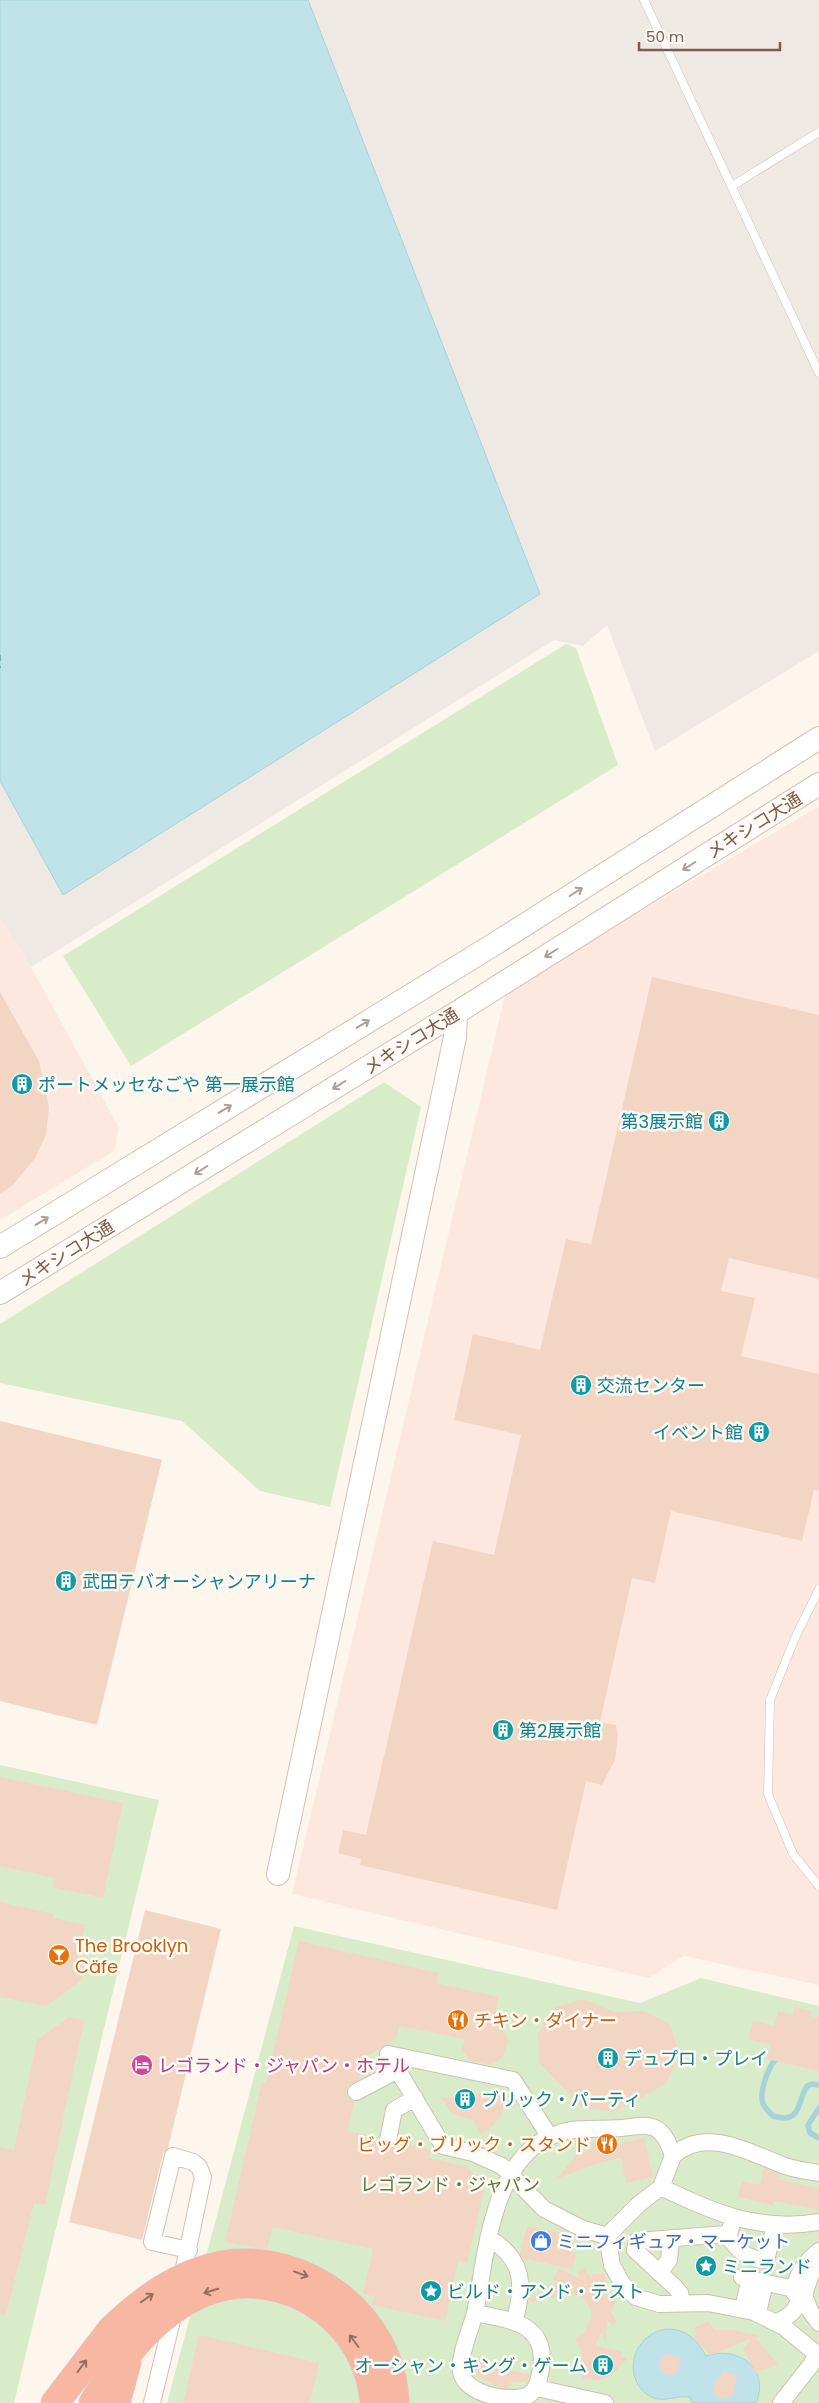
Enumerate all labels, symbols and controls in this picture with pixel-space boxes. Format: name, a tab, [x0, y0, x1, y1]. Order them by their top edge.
scale bar	[639, 20, 780, 52]
text: 50 m	[646, 26, 684, 47]
street label: メキシコ大通	[702, 786, 806, 864]
one-way arrow	[682, 861, 696, 872]
one-way arrow	[569, 887, 583, 897]
one-way arrow	[545, 948, 559, 958]
street label: メキシコ大通	[359, 1002, 463, 1080]
one-way arrow	[356, 1019, 370, 1029]
building icon: ポートメッセなごや 第一展示館	[10, 1072, 34, 1096]
place label: ポートメッセなごや 第一展示館	[38, 1072, 295, 1097]
one-way arrow	[333, 1080, 347, 1090]
one-way arrow	[217, 1103, 231, 1113]
place label: 第3展示館	[620, 1109, 703, 1134]
building icon: 第3展示館	[707, 1109, 731, 1133]
one-way arrow	[194, 1165, 208, 1175]
street label: メキシコ大通	[14, 1214, 118, 1292]
one-way arrow	[34, 1216, 48, 1226]
building icon: 交流センター	[569, 1373, 593, 1397]
place label: 交流センター	[597, 1373, 705, 1398]
place label: イベント館	[653, 1420, 743, 1445]
building icon: イベント館	[747, 1420, 771, 1444]
building icon: 武田テバオーシャンアリーナ	[54, 1569, 78, 1593]
place label: 武田テバオーシャンアリーナ	[82, 1569, 316, 1594]
building icon: 第2展示館	[491, 1718, 515, 1742]
place label: 第2展示館	[519, 1718, 601, 1743]
place label: The Brooklyn Cäfe	[75, 1933, 188, 1979]
bar icon: The Brooklyn Cäfe	[47, 1943, 71, 1967]
restaurant icon: チキン・ダイナー	[446, 2008, 470, 2032]
place label: チキン・ダイナー	[474, 2008, 617, 2033]
building icon: デュプロ・プレイ	[596, 2046, 620, 2070]
place label: デュプロ・プレイ	[624, 2046, 768, 2071]
hotel icon: レゴランド・ジャパン・ホテル	[130, 2053, 154, 2077]
place label: レゴランド・ジャパン・ホテル	[158, 2053, 410, 2078]
building icon: ブリック・パーティ	[453, 2087, 477, 2111]
place label: ブリック・パーティ	[481, 2087, 642, 2112]
place label: ビッグ・ブリック・スタンド	[357, 2132, 591, 2157]
restaurant icon: ビッグ・ブリック・スタンド	[595, 2132, 619, 2156]
park label: レゴランド・ジャパン	[360, 2172, 540, 2197]
shop icon: ミニフィギュア・マーケット	[529, 2229, 553, 2253]
place label: ミニフィギュア・マーケット	[557, 2229, 790, 2254]
place icon: ミニランド	[694, 2254, 718, 2278]
place label: ミニランド	[722, 2254, 812, 2279]
one-way arrow	[293, 2270, 308, 2279]
place icon: ビルド・アンド・テスト	[419, 2279, 443, 2303]
place label: ビルド・アンド・テスト	[447, 2279, 644, 2304]
one-way arrow	[203, 2287, 219, 2297]
one-way arrow	[140, 2293, 154, 2303]
one-way arrow	[348, 2335, 359, 2348]
place label: オーシャン・キング・ゲーム	[354, 2353, 587, 2378]
building icon: オーシャン・キング・ゲーム	[591, 2353, 615, 2377]
one-way arrow	[77, 2360, 88, 2373]

